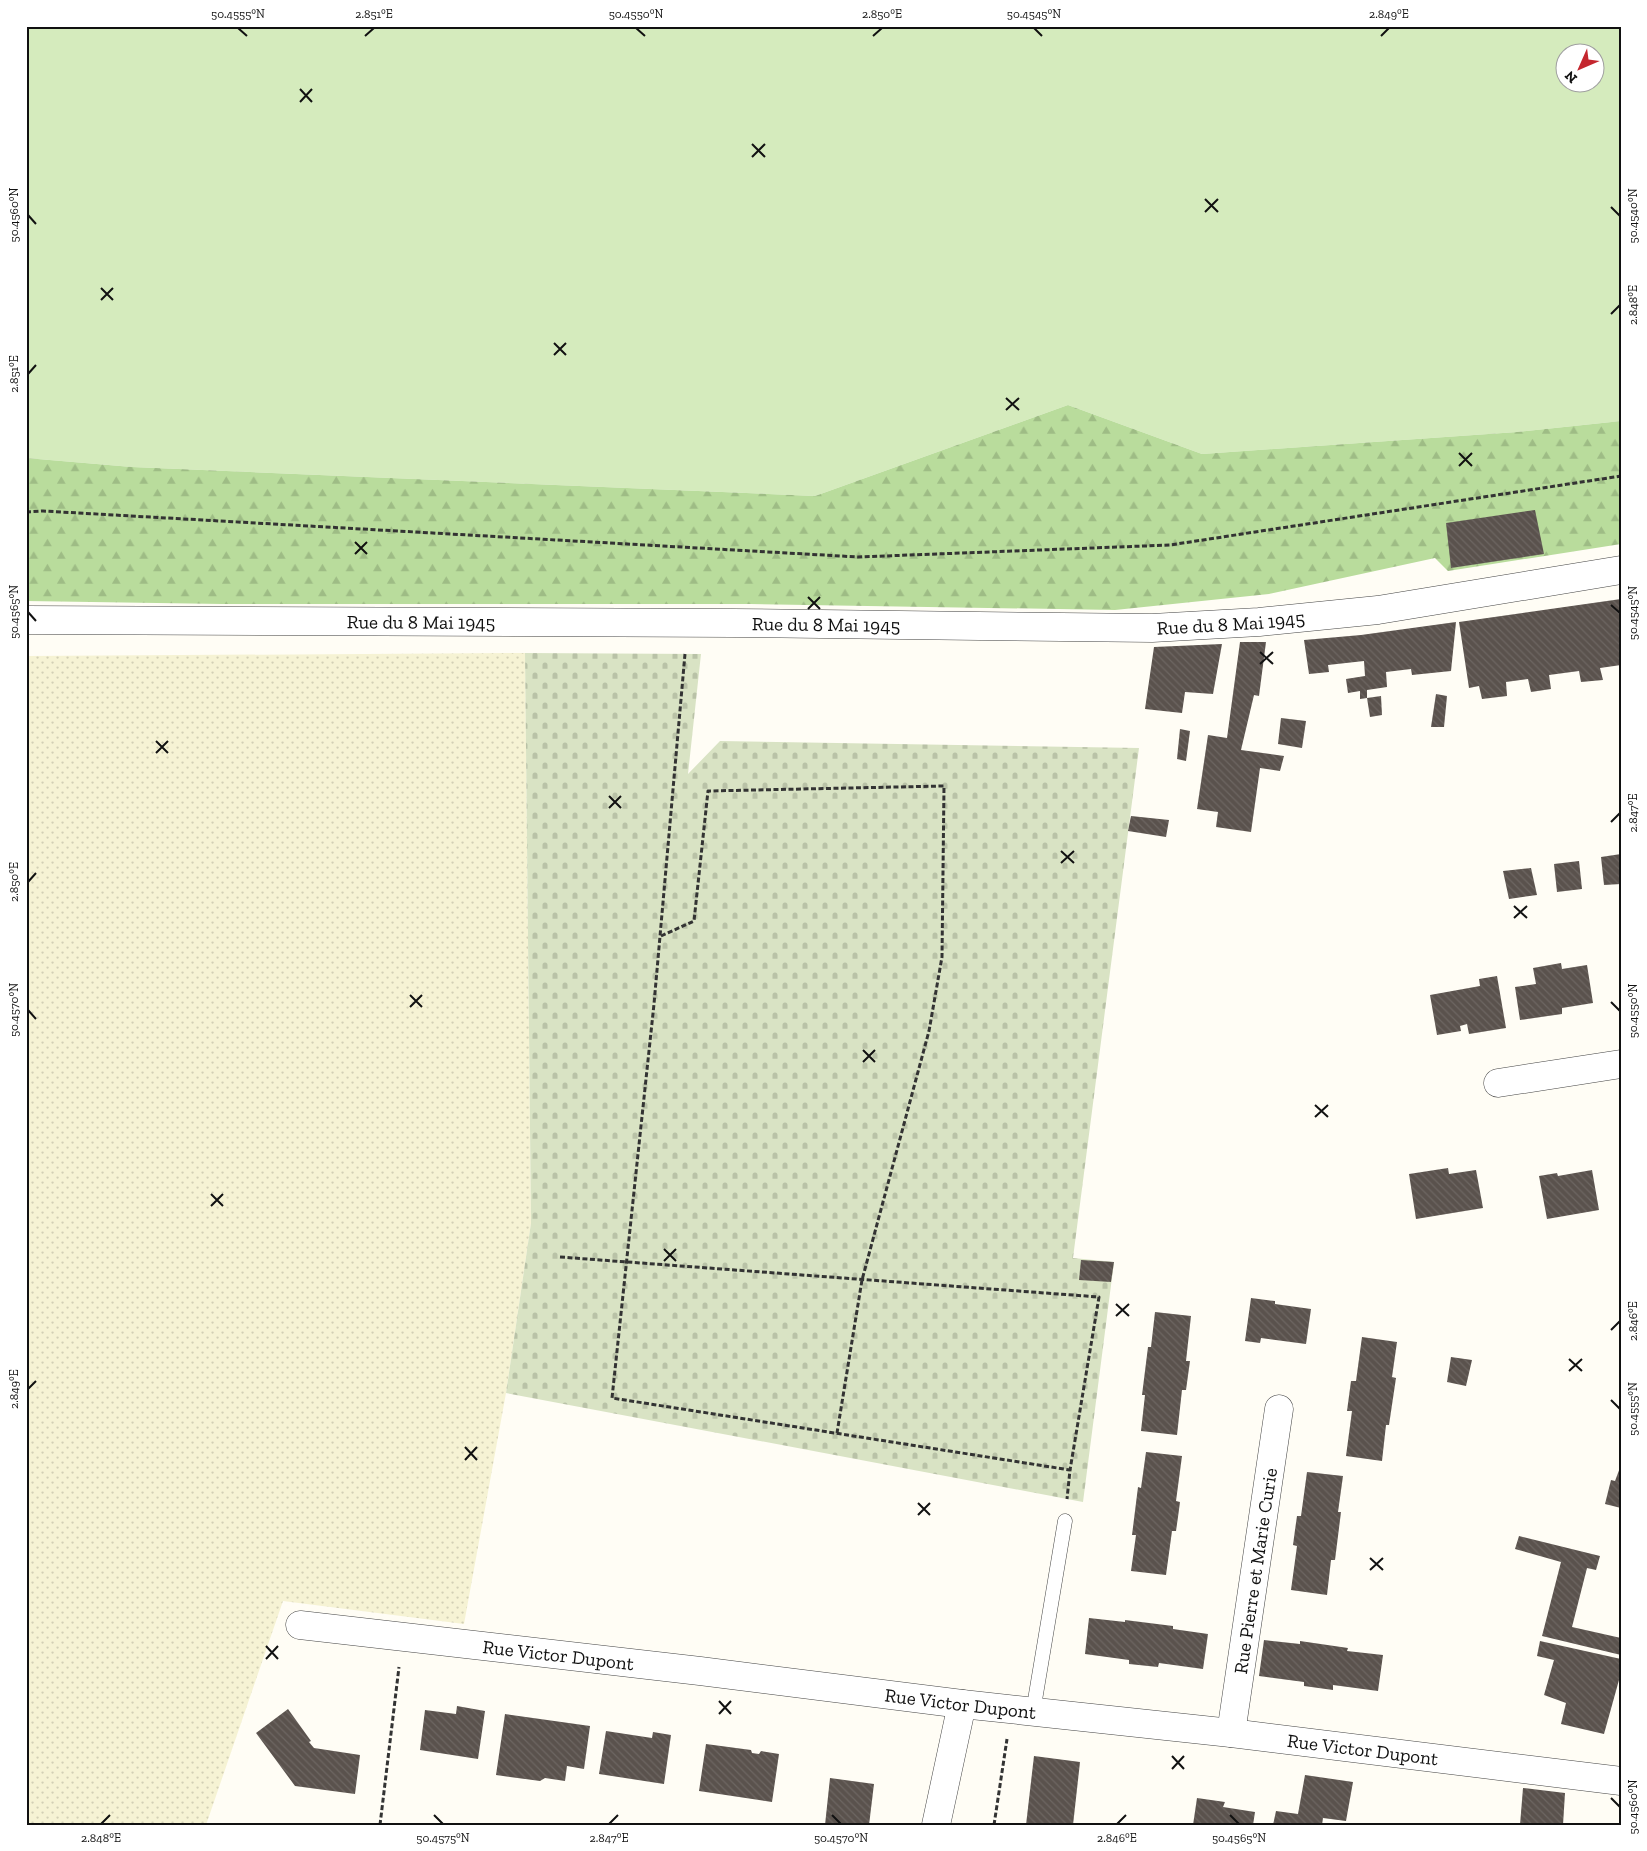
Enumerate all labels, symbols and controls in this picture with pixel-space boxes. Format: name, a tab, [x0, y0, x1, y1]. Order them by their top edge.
text: 50.4555°N	[211, 7, 265, 21]
text: 2.851°E	[355, 7, 393, 21]
text: 50.4550°N	[609, 7, 663, 21]
text: 2.850°E	[862, 7, 902, 21]
text: 50.4545°N	[1007, 7, 1061, 21]
text: 2.849°E	[1369, 7, 1409, 21]
north arrow	[1554, 42, 1604, 92]
text: N	[1561, 67, 1581, 87]
text: 50.4560°N	[7, 187, 21, 242]
text: 50.4540°N	[1626, 188, 1640, 244]
text: 2.848°E	[1626, 285, 1640, 325]
text: 2.851°E	[7, 355, 21, 393]
text: 50.4565°N	[7, 585, 21, 639]
text: 50.4545°N	[1626, 586, 1640, 640]
street label: Rue du 8 Mai 1945	[1156, 606, 1306, 640]
street label: Rue du 8 Mai 1945	[347, 610, 495, 634]
street label: Rue du 8 Mai 1945	[752, 612, 900, 637]
text: 2.847°E	[1626, 794, 1640, 832]
text: 2.850°E	[7, 862, 21, 902]
text: 50.4570°N	[7, 983, 21, 1037]
text: 50.4550°N	[1626, 984, 1640, 1038]
text: 2.846°E	[1626, 1301, 1640, 1341]
text: 2.849°E	[7, 1369, 21, 1409]
text: 50.4555°N	[1626, 1382, 1640, 1436]
street label: Rue Pierre et Marie Curie	[1229, 1466, 1282, 1675]
street label: Rue Victor Dupont	[481, 1635, 635, 1675]
street label: Rue Victor Dupont	[883, 1683, 1037, 1724]
street label: Rue Victor Dupont	[1286, 1729, 1440, 1770]
text: 50.4560°N	[1626, 1779, 1640, 1834]
text: 2.848°E	[81, 1831, 121, 1845]
text: 50.4575°N	[416, 1831, 470, 1845]
text: 2.847°E	[590, 1831, 628, 1845]
text: 50.4570°N	[814, 1831, 868, 1845]
text: 2.846°E	[1097, 1831, 1137, 1845]
text: 50.4565°N	[1212, 1831, 1266, 1845]

